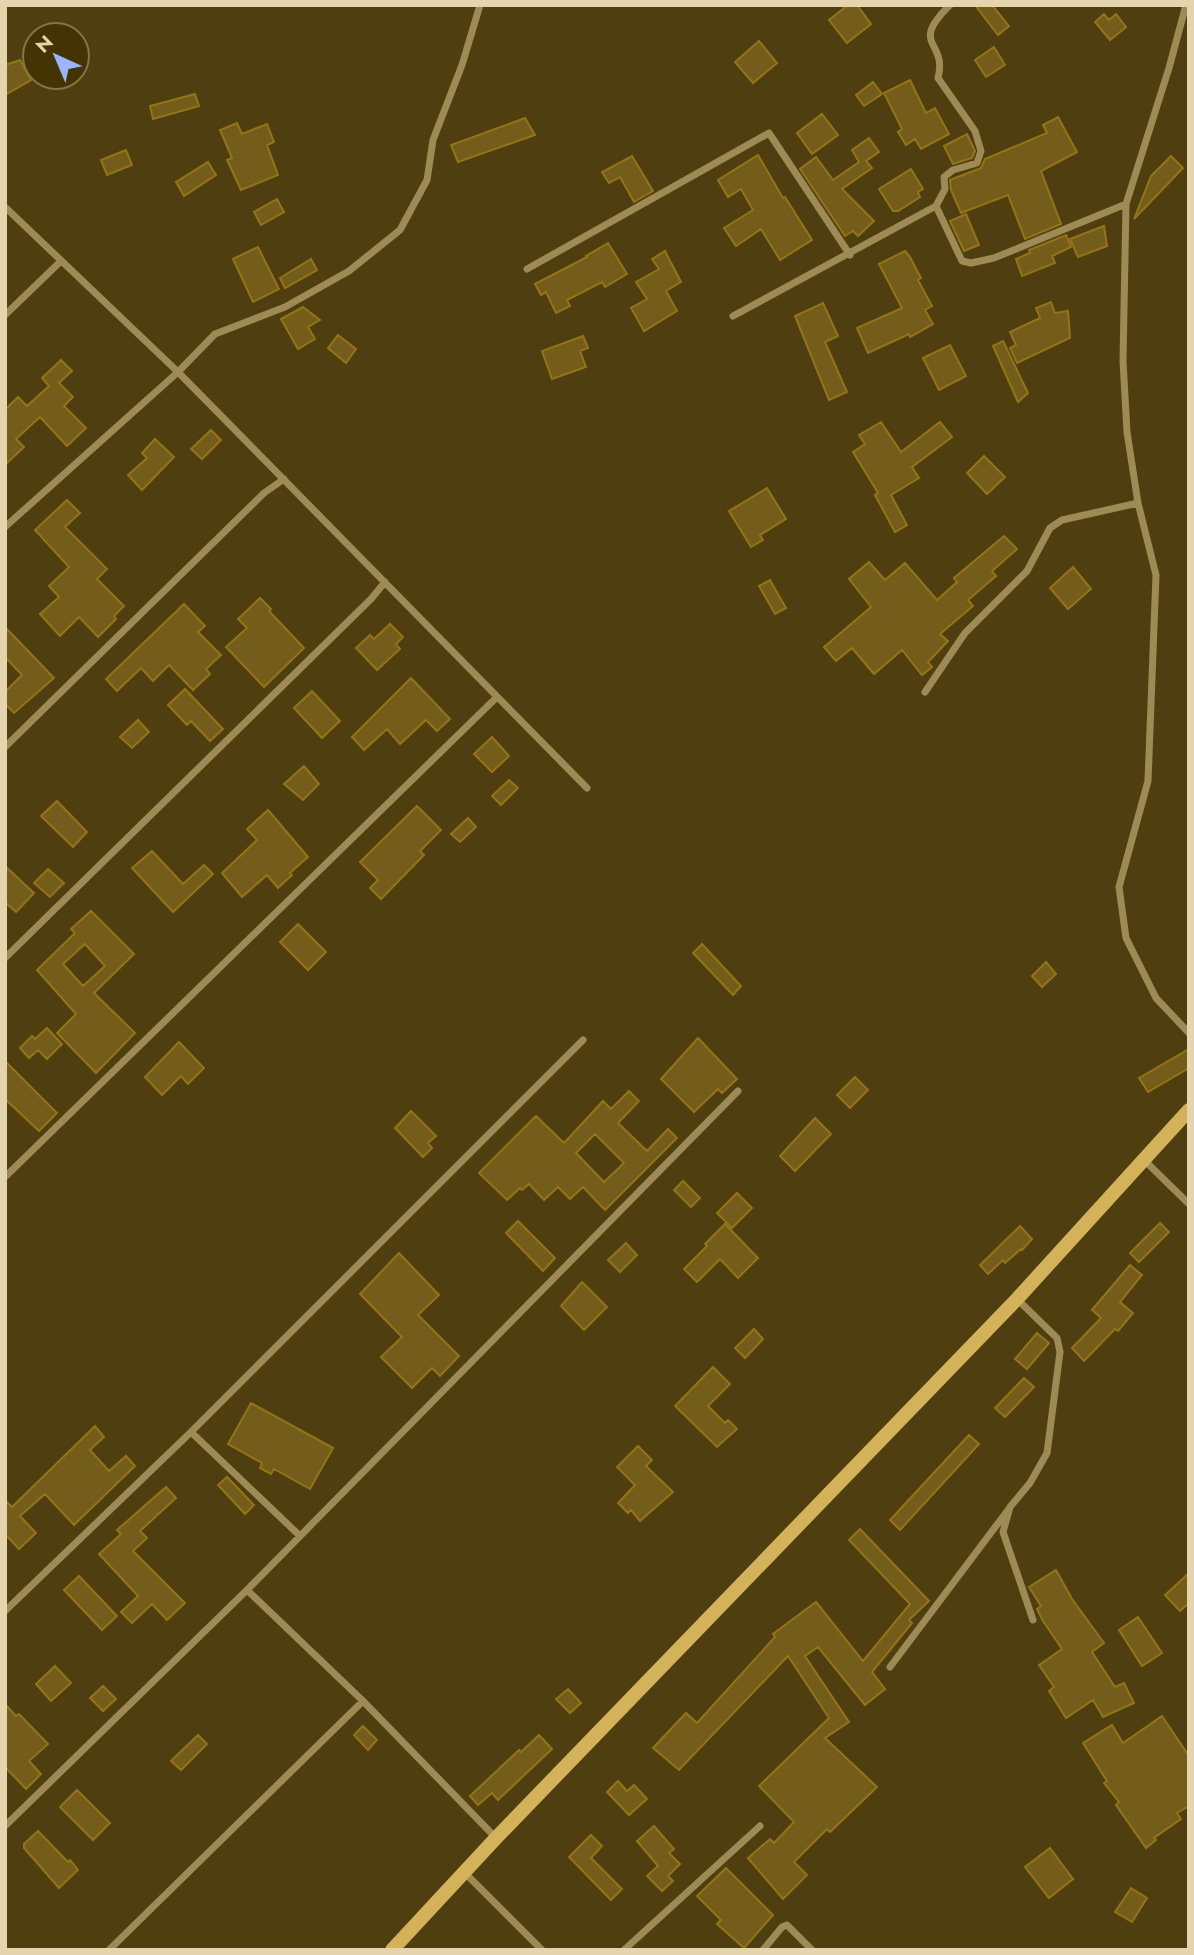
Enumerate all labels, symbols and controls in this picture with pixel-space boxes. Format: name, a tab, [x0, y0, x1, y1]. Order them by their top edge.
north arrow	[21, 21, 91, 91]
text: N	[30, 29, 59, 59]

